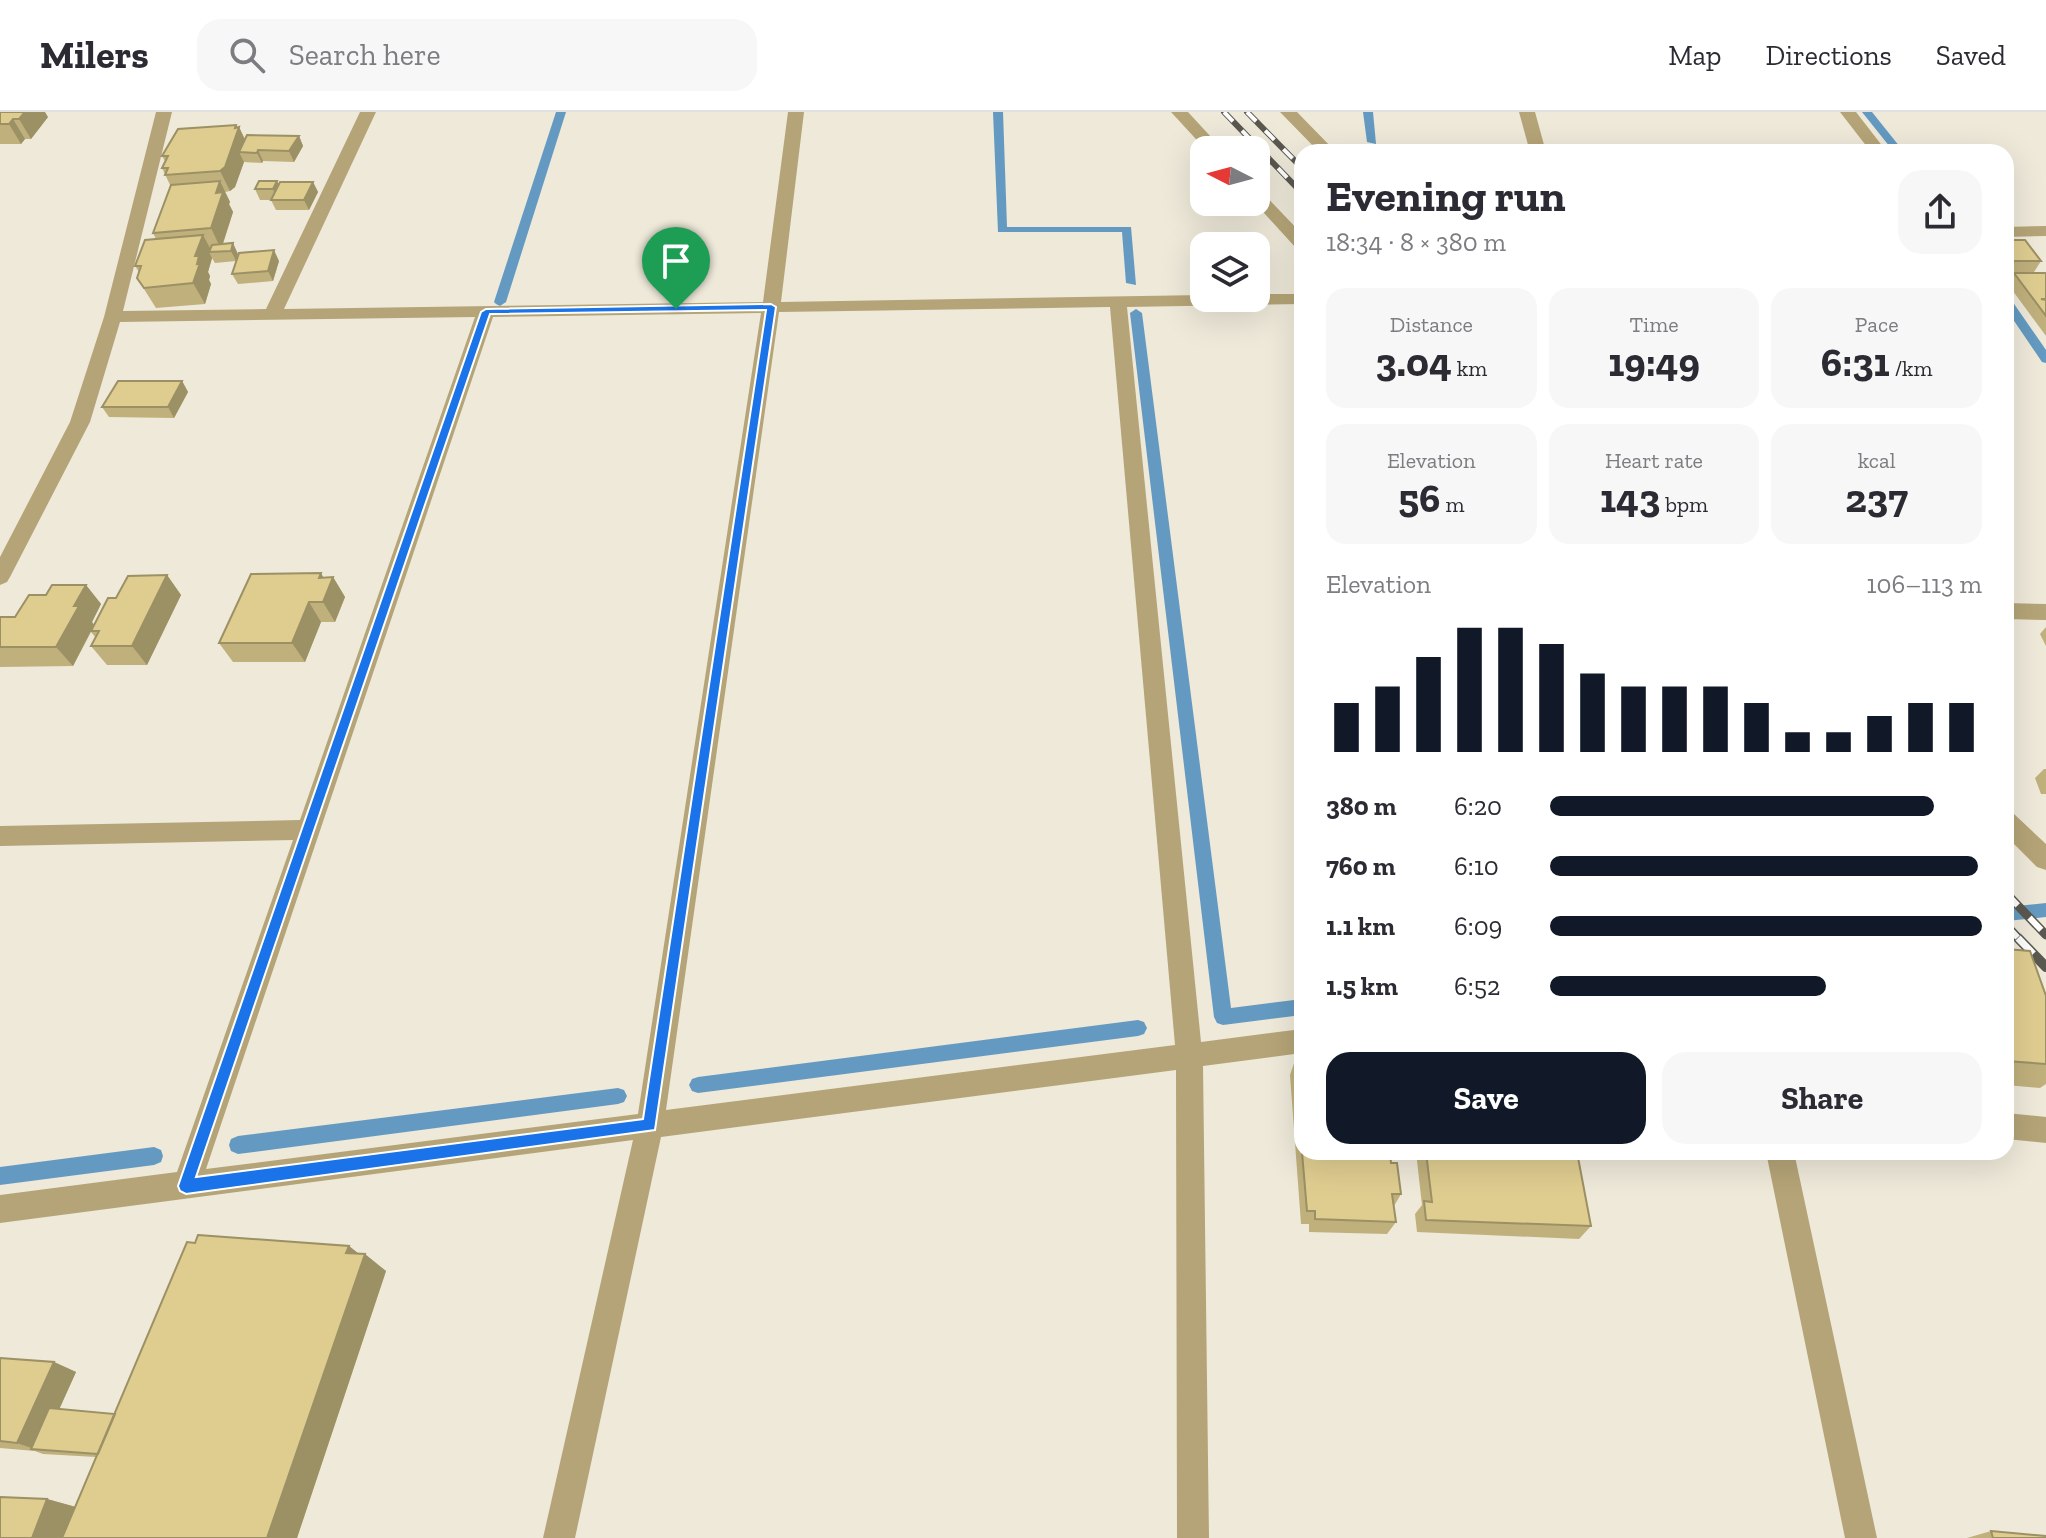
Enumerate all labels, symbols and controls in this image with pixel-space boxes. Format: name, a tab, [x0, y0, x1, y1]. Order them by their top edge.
search box	[197, 19, 757, 91]
text: Milers	[40, 32, 149, 78]
icon: search	[225, 33, 269, 77]
text: Search here	[289, 37, 441, 73]
text: Map	[1668, 39, 1721, 72]
text: Directions	[1765, 39, 1892, 72]
text: Saved	[1936, 39, 2006, 72]
north arrow	[1190, 136, 1270, 216]
map controls	[1190, 136, 1270, 312]
text: Evening run	[1326, 169, 1566, 222]
button: share	[1898, 170, 1982, 254]
text: 18:34 · 8 × 380 m	[1326, 226, 1506, 258]
pin	[642, 227, 710, 309]
button: layers	[1190, 232, 1270, 312]
icon: arrive	[654, 239, 698, 283]
text: Distance	[1390, 311, 1473, 338]
text: Time	[1629, 311, 1679, 338]
text: Pace	[1855, 311, 1898, 338]
text: 3.04	[1375, 338, 1452, 386]
text: 19:49	[1608, 338, 1700, 386]
text: 6:31	[1821, 338, 1890, 386]
text: km	[1452, 355, 1487, 382]
text: /km	[1890, 355, 1933, 382]
text: Elevation	[1387, 447, 1476, 474]
text: Heart rate	[1605, 447, 1703, 474]
text: kcal	[1858, 447, 1896, 474]
text: 56	[1398, 474, 1441, 522]
text: 143	[1600, 474, 1660, 522]
text: 237	[1845, 474, 1908, 522]
text: m	[1441, 491, 1464, 518]
text: bpm	[1660, 491, 1708, 518]
text: Elevation	[1326, 568, 1431, 600]
text: 106–113 m	[1866, 568, 1982, 600]
text: 380 m	[1326, 790, 1397, 822]
text: 6:20	[1454, 790, 1502, 822]
text: 760 m	[1326, 850, 1395, 882]
text: 6:10	[1454, 850, 1499, 882]
text: 1.1 km	[1326, 910, 1395, 942]
text: 6:09	[1454, 910, 1502, 942]
text: 1.5 km	[1326, 970, 1398, 1002]
text: 6:52	[1454, 970, 1500, 1002]
button: Save	[1326, 1052, 1646, 1144]
button: Share	[1662, 1052, 1982, 1144]

